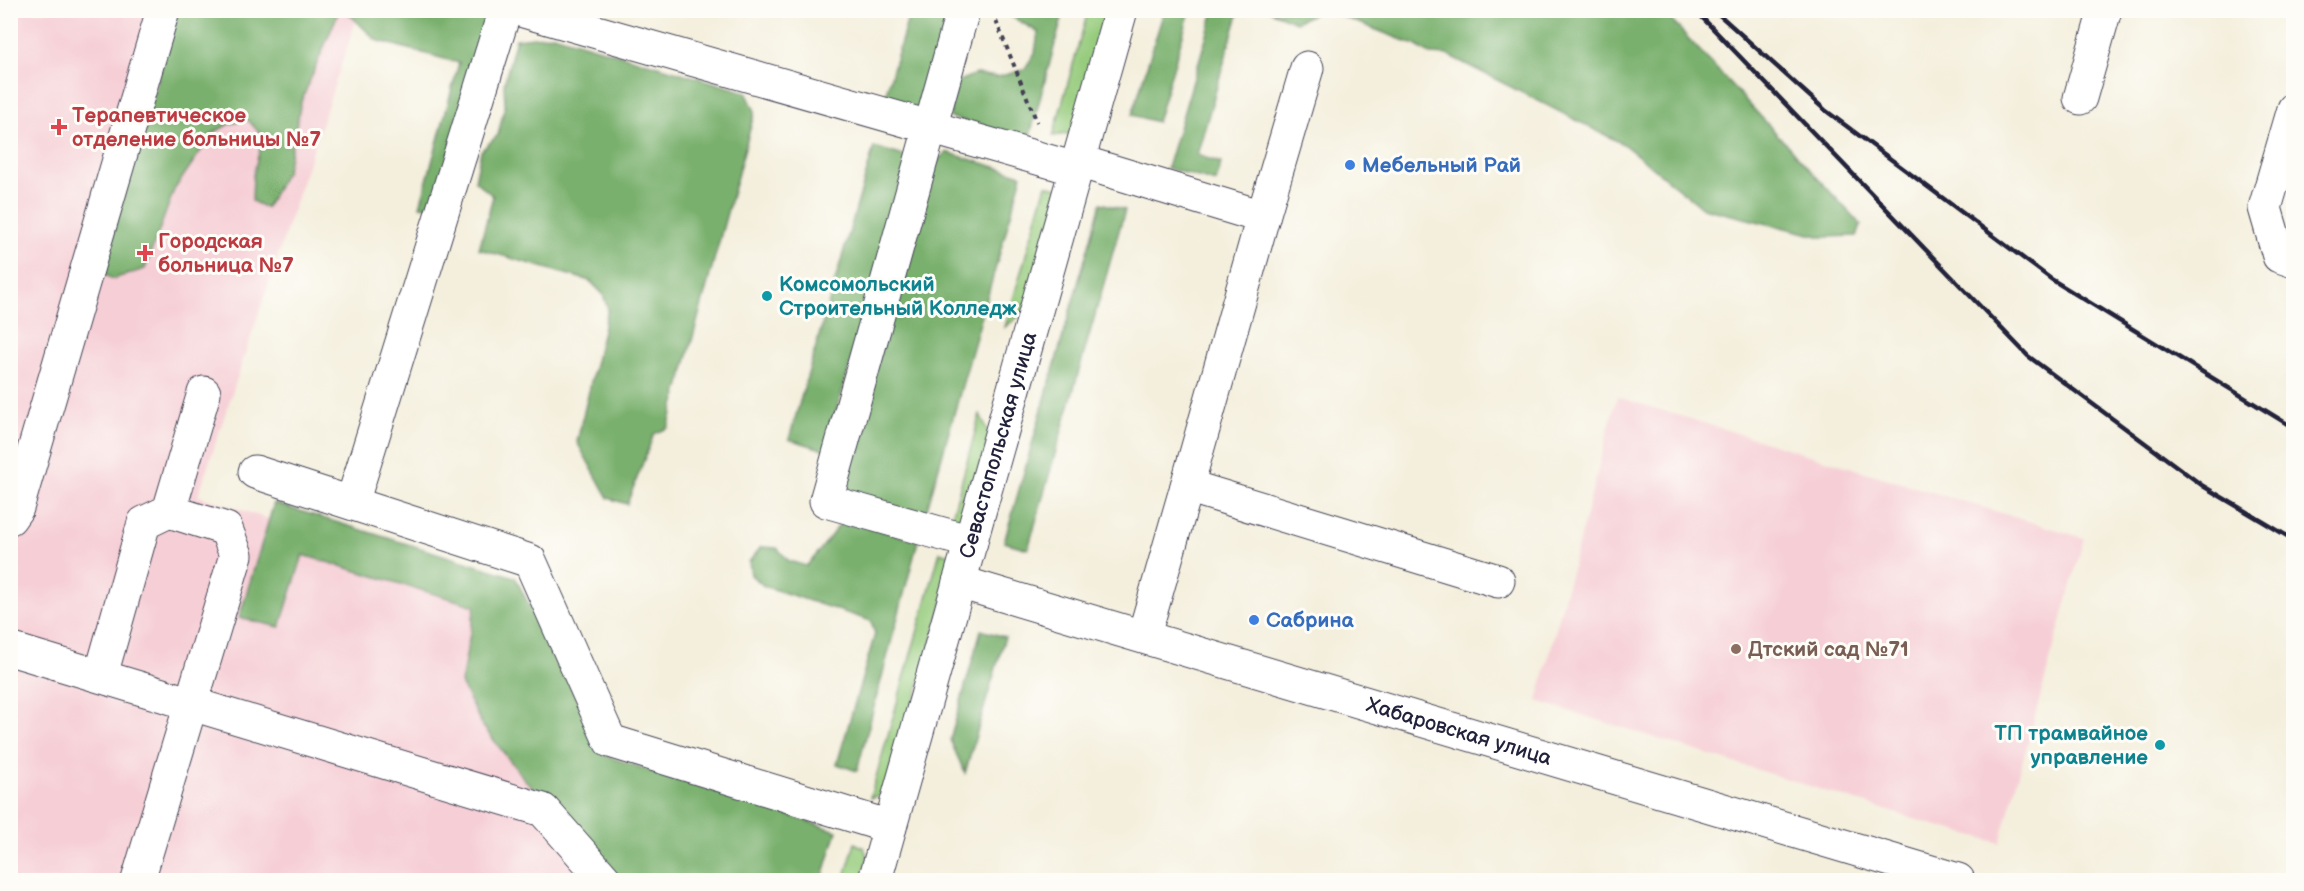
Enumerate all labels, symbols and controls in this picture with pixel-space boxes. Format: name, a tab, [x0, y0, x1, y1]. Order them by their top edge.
place label: Терапевтическое отделение больницы №7	[72, 103, 322, 152]
marker: Терапевтическое отделение больницы №7	[50, 118, 68, 136]
place label: Мебельный Рай	[1362, 153, 1521, 178]
marker: Мебельный Рай	[1343, 158, 1357, 172]
place label: Городская больница №7	[158, 229, 294, 278]
marker: Городская больница №7	[136, 244, 154, 262]
place label: Комсомольский Строительный Колледж	[779, 272, 1017, 321]
marker: Комсомольский Строительный Колледж	[760, 289, 774, 303]
street label: Севастопольская улица	[955, 329, 1043, 561]
place label: Сабрина	[1266, 608, 1354, 633]
marker: Сабрина	[1247, 613, 1261, 627]
place label: Дтский сад №71	[1748, 637, 1909, 662]
marker: Дтский сад №71	[1729, 642, 1743, 656]
street label: Хабаровская улица	[1364, 692, 1555, 771]
place label: ТП трамвайное управление	[1994, 721, 2148, 770]
marker: ТП трамвайное управление	[2153, 738, 2167, 752]

